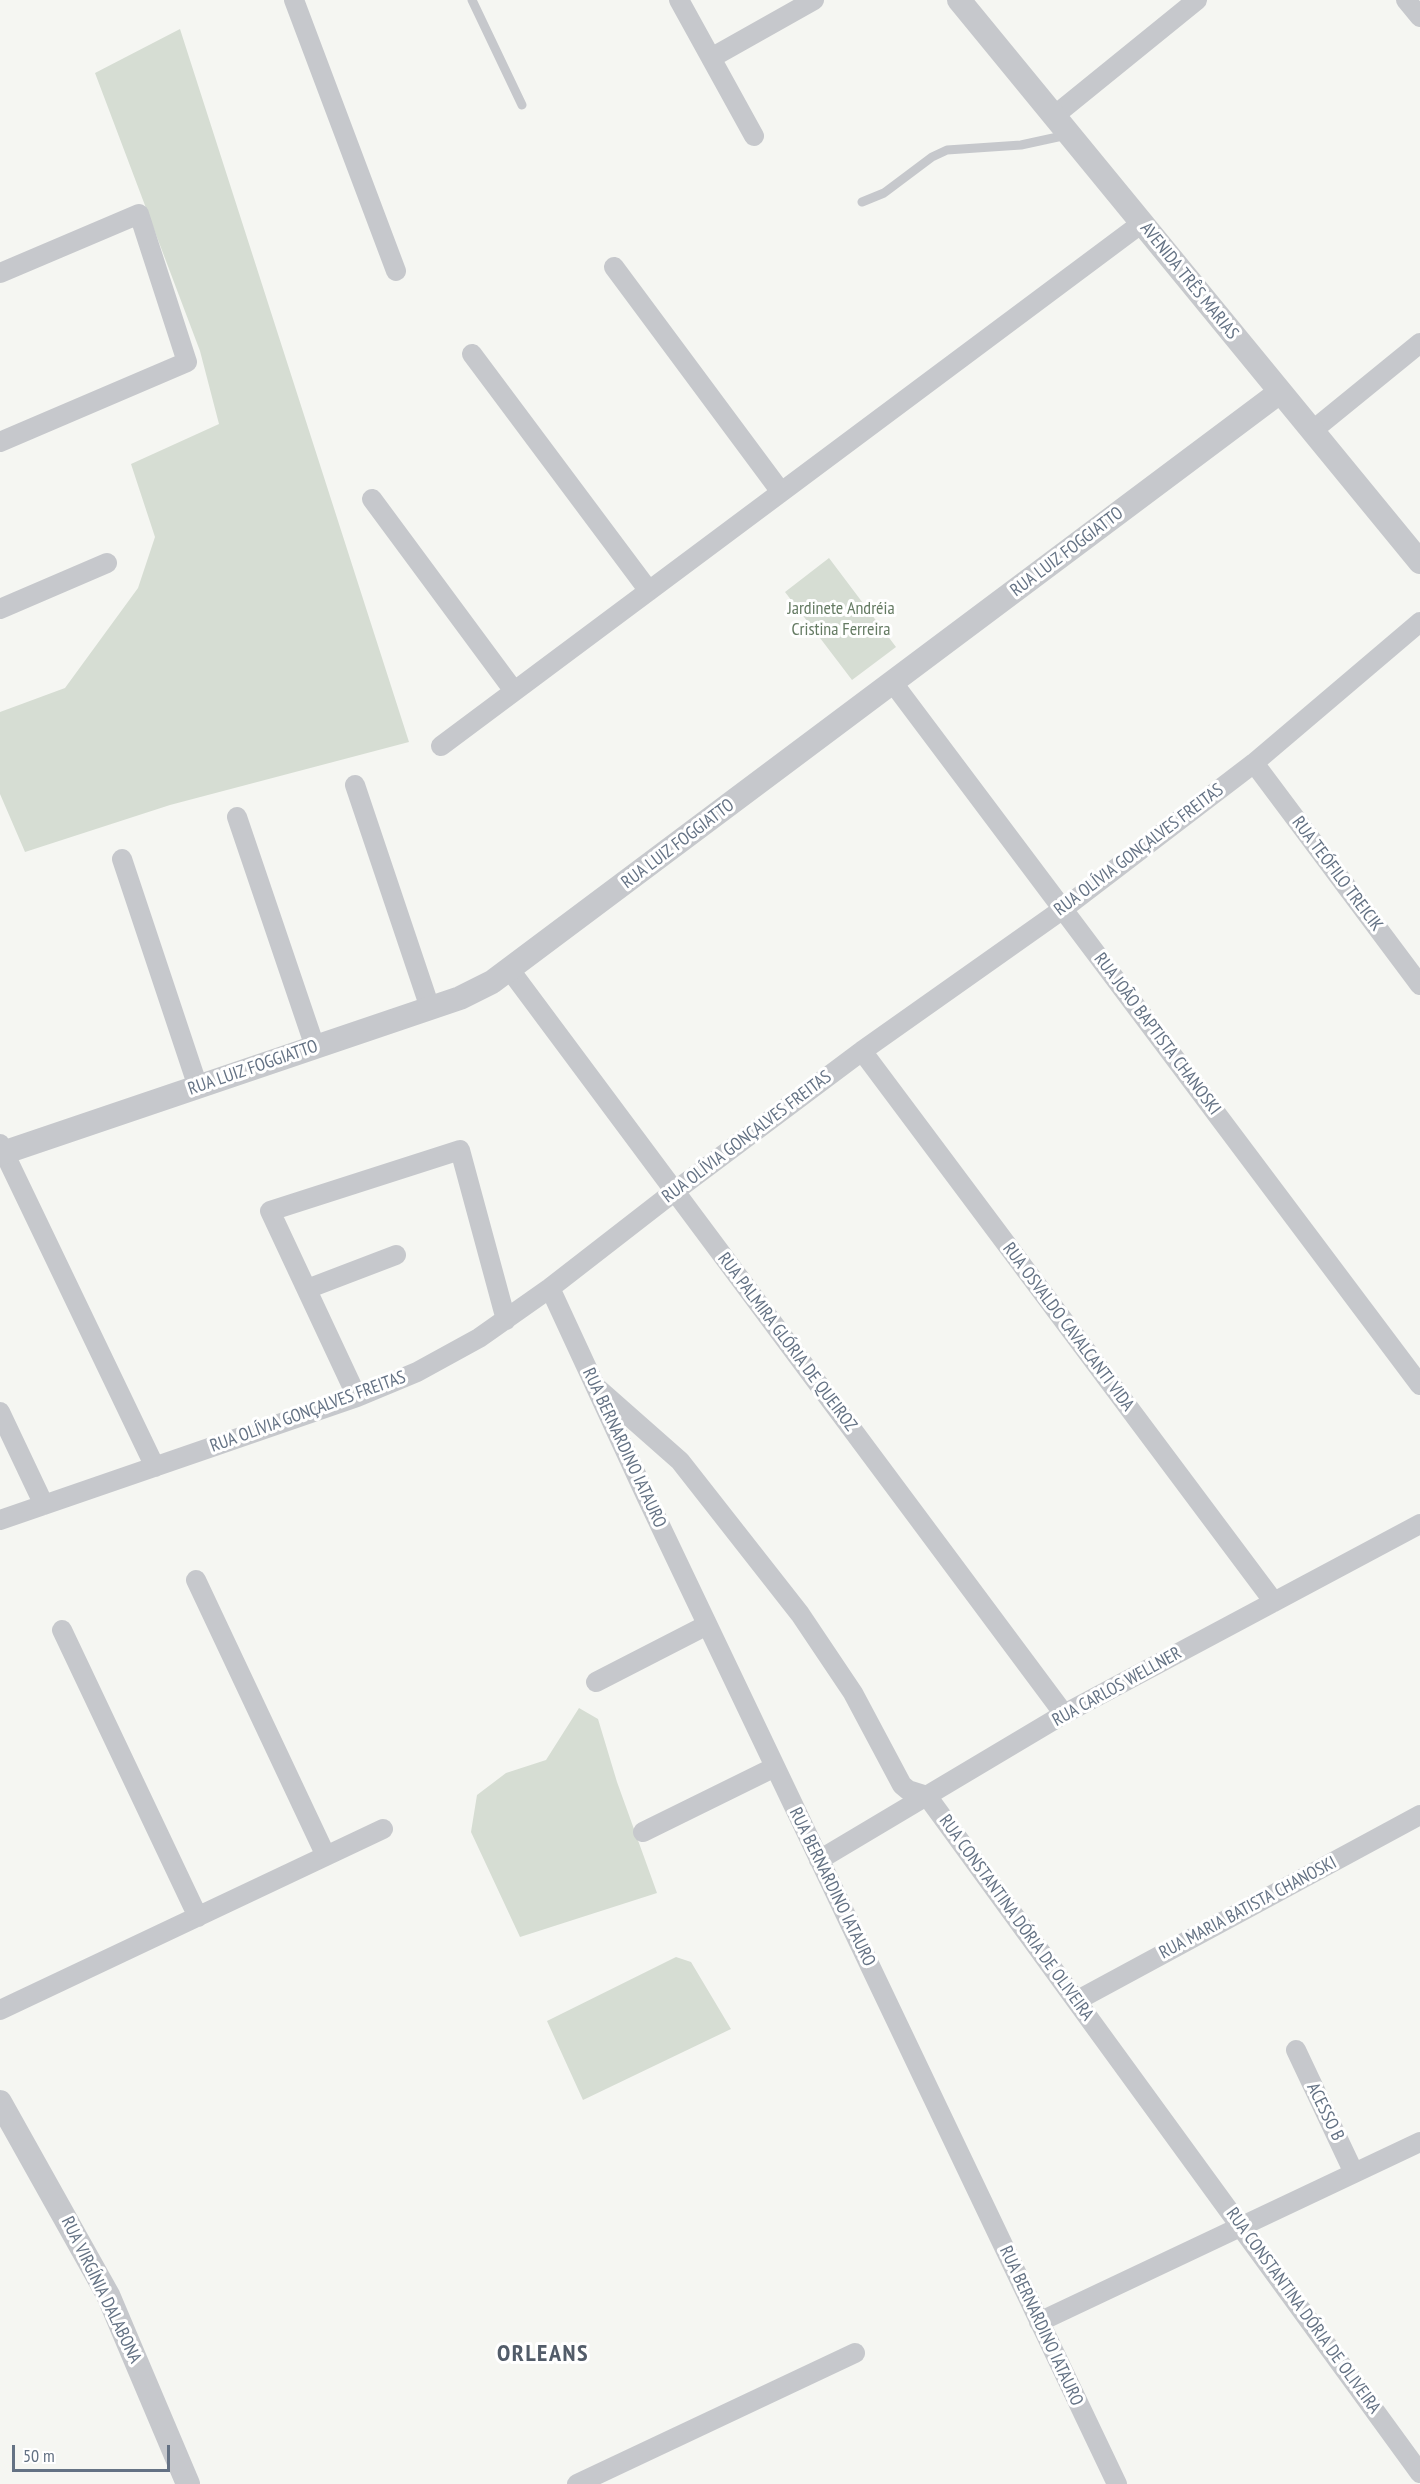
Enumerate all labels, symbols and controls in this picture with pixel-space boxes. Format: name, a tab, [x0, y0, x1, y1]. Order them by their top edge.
street label: AVENIDA TRÊS MARIAS	[1135, 218, 1243, 344]
street label: RUA LUIZ FOGGIATTO	[1006, 503, 1128, 601]
park label: Jardinete Andréia Cristina Ferreira	[787, 598, 895, 640]
street label: RUA OLÍVIA GONÇALVES FREITAS	[1050, 779, 1228, 921]
street label: RUA LUIZ FOGGIATTO	[617, 795, 739, 893]
street label: RUA TEÓFILO TREICIK	[1287, 813, 1387, 935]
street label: RUA JOÃO BAPTISTA CHANOSKI	[1089, 949, 1225, 1119]
street label: RUA LUIZ FOGGIATTO	[185, 1036, 321, 1100]
street label: RUA OLÍVIA GONÇALVES FREITAS	[658, 1066, 836, 1208]
street label: RUA OSVALDO CAVALCANTI VIDA	[998, 1239, 1138, 1415]
street label: RUA PALMIRA GLÓRIA DE QUEIROZ	[713, 1249, 861, 1435]
street label: RUA BERNARDINO IATAURO	[577, 1365, 671, 1531]
street label: RUA OLÍVIA GONÇALVES FREITAS	[207, 1367, 409, 1457]
street label: RUA CARLOS WELLNER	[1049, 1643, 1185, 1731]
street label: RUA BERNARDINO IATAURO	[784, 1804, 880, 1970]
street label: RUA CONSTANTINA DÓRIA DE OLIVEIRA	[934, 1811, 1098, 2025]
street label: RUA MARIA BATISTA CHANOSKI	[1156, 1852, 1340, 1964]
street label: ACESSO B	[1302, 2080, 1348, 2144]
street label: RUA CONSTANTINA DÓRIA DE OLIVEIRA	[1221, 2204, 1385, 2418]
street label: RUA VIRGÍNIA DALABONA	[56, 2213, 146, 2367]
street label: RUA BERNARDINO IATAURO	[994, 2243, 1088, 2409]
district label: ORLEANS	[497, 2340, 589, 2368]
scale bar	[15, 2433, 172, 2471]
text: 50 m	[23, 2444, 55, 2467]

